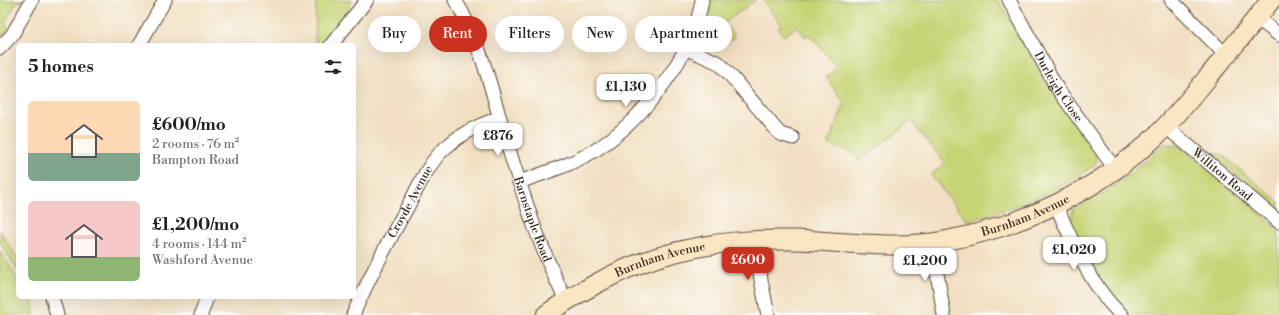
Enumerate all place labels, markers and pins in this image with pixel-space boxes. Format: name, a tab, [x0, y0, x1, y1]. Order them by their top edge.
pin: £1,130	[593, 74, 659, 108]
pin: £876	[474, 123, 522, 157]
pin: £1,020	[1041, 237, 1107, 271]
pin: £600	[724, 247, 772, 281]
pin: £1,200	[892, 248, 958, 282]

